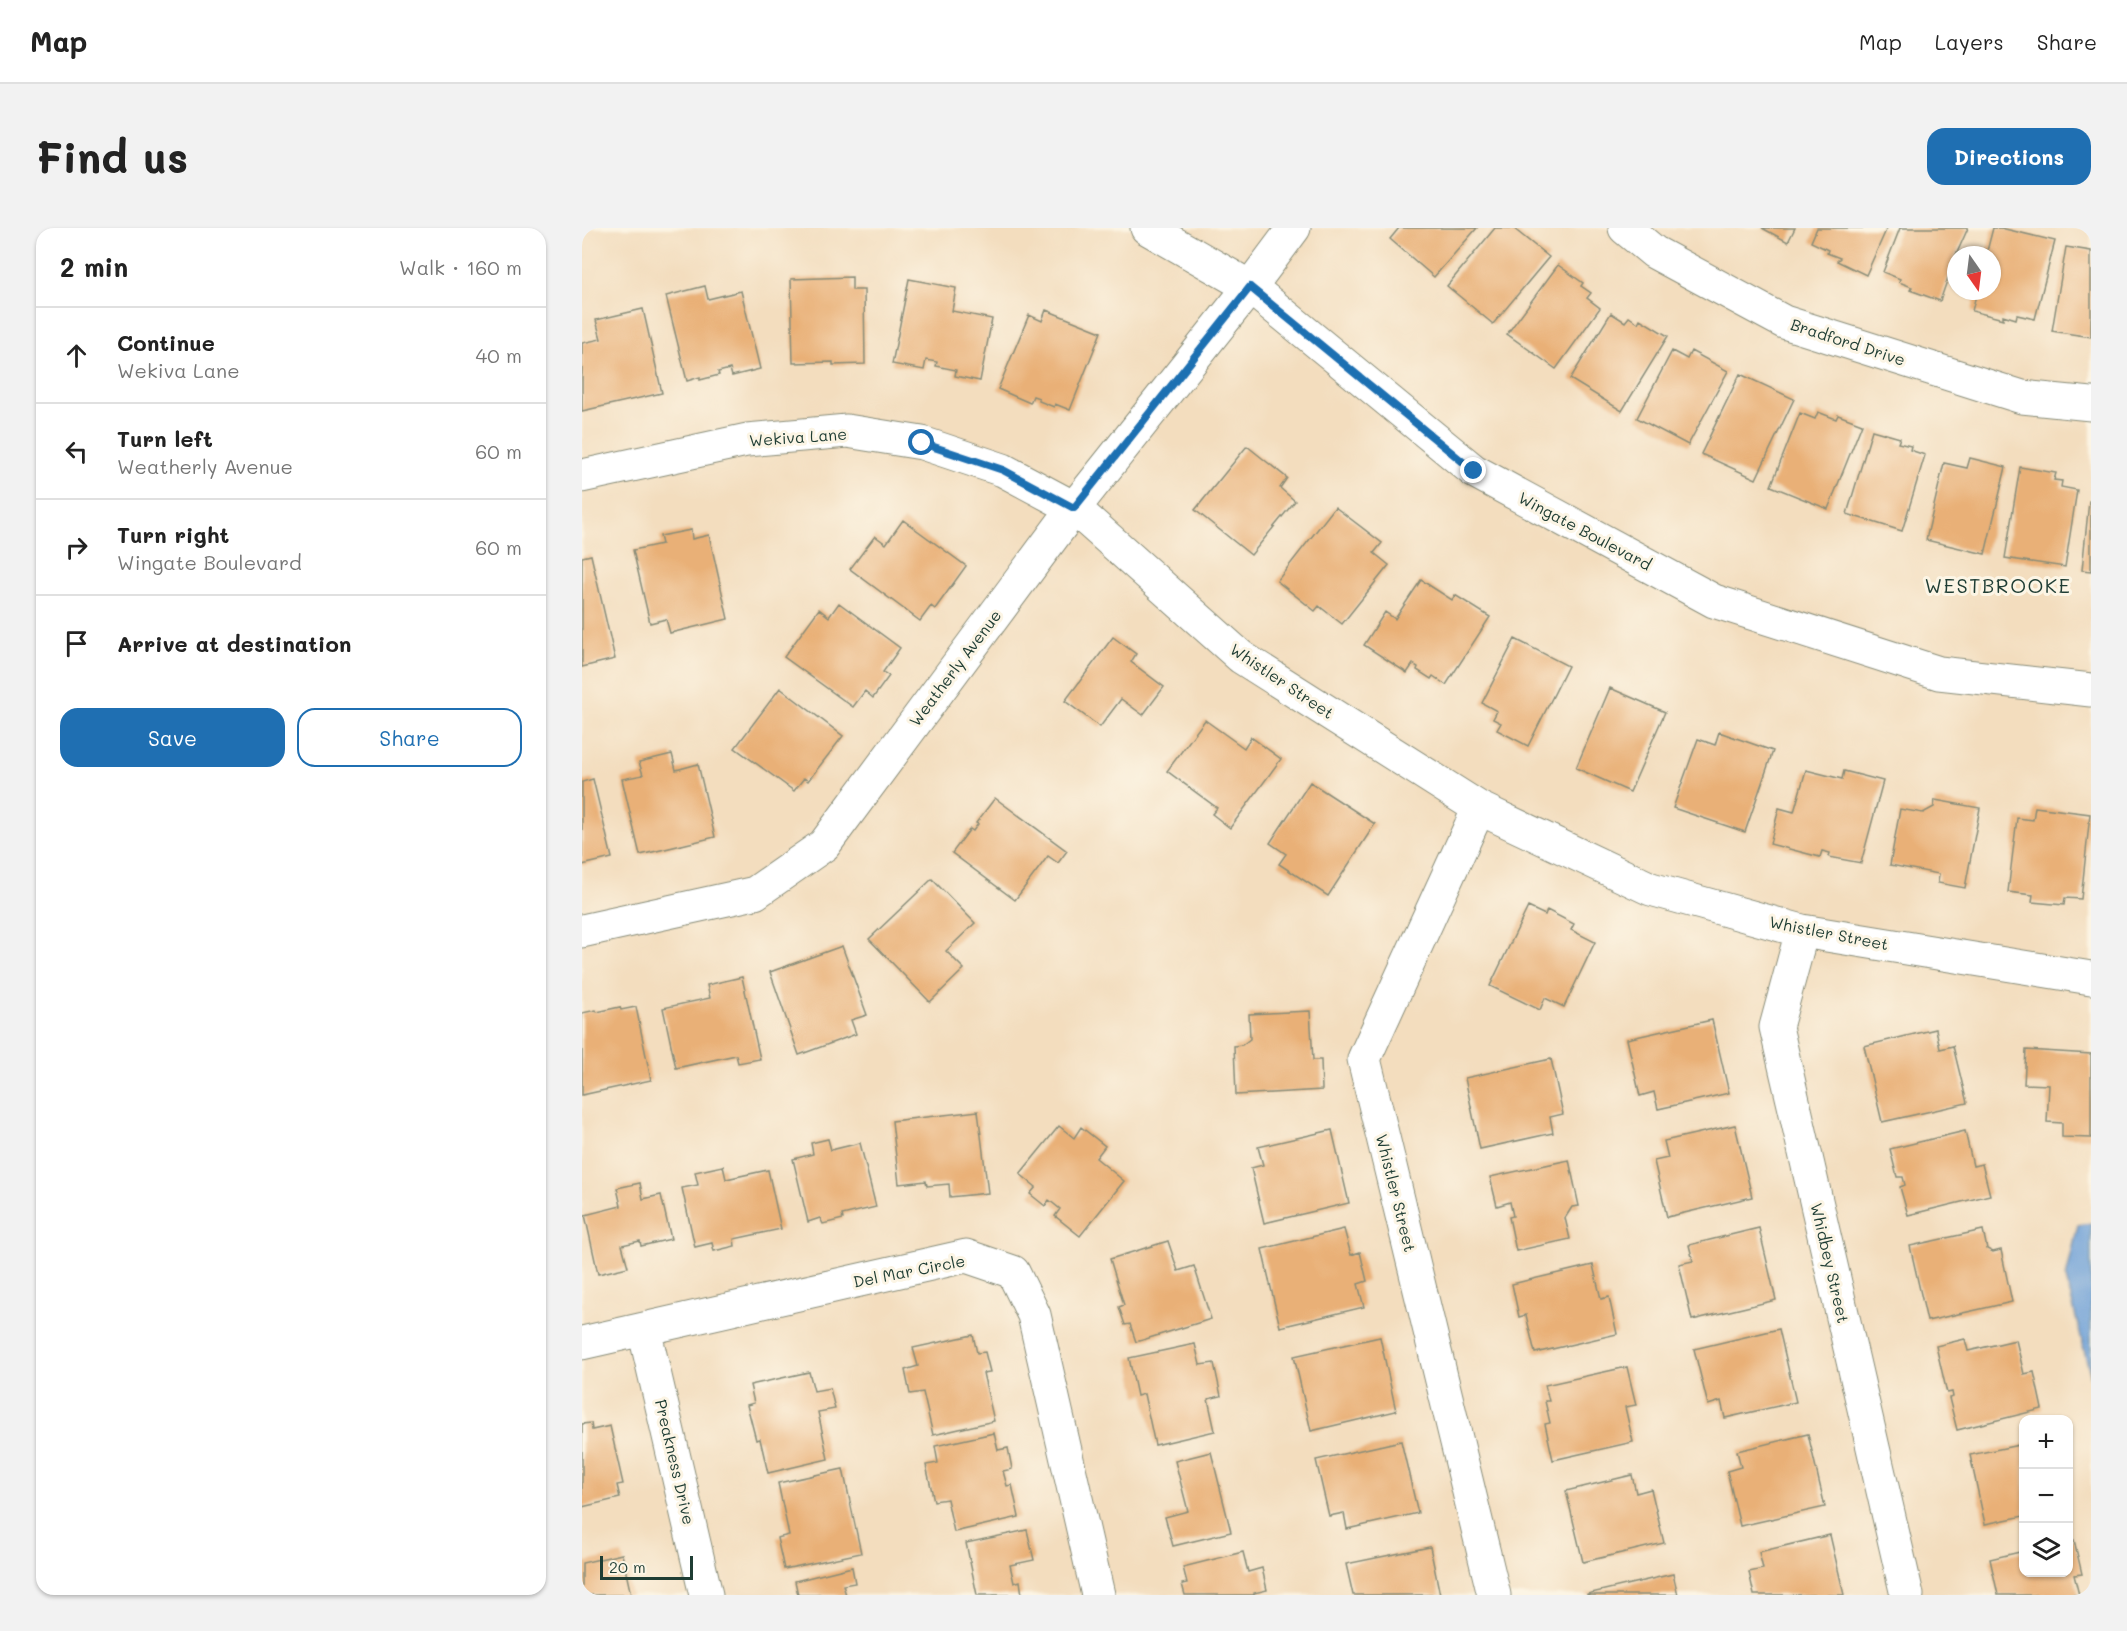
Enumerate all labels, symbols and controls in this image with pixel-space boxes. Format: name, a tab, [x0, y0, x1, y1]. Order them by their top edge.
text: Map	[30, 23, 87, 59]
text: Map	[1859, 28, 1902, 55]
text: Layers	[1935, 28, 2004, 55]
text: Share	[2037, 28, 2097, 55]
button: Directions	[1927, 128, 2091, 185]
text: Find us	[36, 129, 188, 184]
north arrow	[1947, 246, 2001, 300]
text: 2 min	[60, 250, 128, 284]
text: Walk · 160 m	[399, 254, 522, 280]
street label: Bradford Drive	[1788, 313, 1908, 370]
text: Continue	[117, 328, 215, 357]
icon: ahead	[60, 339, 93, 372]
text: 40 m	[476, 342, 522, 368]
text: Wekiva Lane	[117, 357, 240, 383]
street label: Wekiva Lane	[748, 423, 848, 450]
text: Turn left	[117, 424, 213, 453]
route start	[908, 429, 934, 455]
icon: left	[60, 435, 93, 468]
text: 60 m	[475, 438, 522, 464]
text: Weatherly Avenue	[117, 453, 293, 479]
route end	[1460, 457, 1486, 483]
street label: Wingate Boulevard	[1515, 487, 1655, 575]
text: Turn right	[117, 520, 229, 549]
icon: right	[60, 531, 93, 564]
text: 60 m	[475, 534, 522, 560]
text: Wingate Boulevard	[117, 549, 302, 575]
district label: WESTBROOKE	[1925, 572, 2071, 598]
street label: Weatherly Avenue	[904, 605, 1005, 730]
icon: arrive	[60, 627, 93, 660]
text: Arrive at destination	[117, 629, 352, 658]
street label: Whistler Street	[1226, 638, 1338, 723]
button: Save	[60, 708, 285, 767]
button: Share	[297, 708, 522, 767]
street label: Whistler Street	[1768, 911, 1890, 954]
street label: Whistler Street	[1372, 1132, 1421, 1254]
street label: Whidbey Street	[1806, 1201, 1855, 1325]
street label: Del Mar Circle	[851, 1249, 967, 1292]
street label: Preakness Drive	[651, 1397, 700, 1527]
map controls	[2019, 1415, 2073, 1577]
button: +	[2019, 1415, 2073, 1469]
button: −	[2019, 1469, 2073, 1523]
button: layers	[2019, 1523, 2073, 1577]
scale bar	[600, 1553, 693, 1580]
text: 20 m	[609, 1556, 646, 1577]

